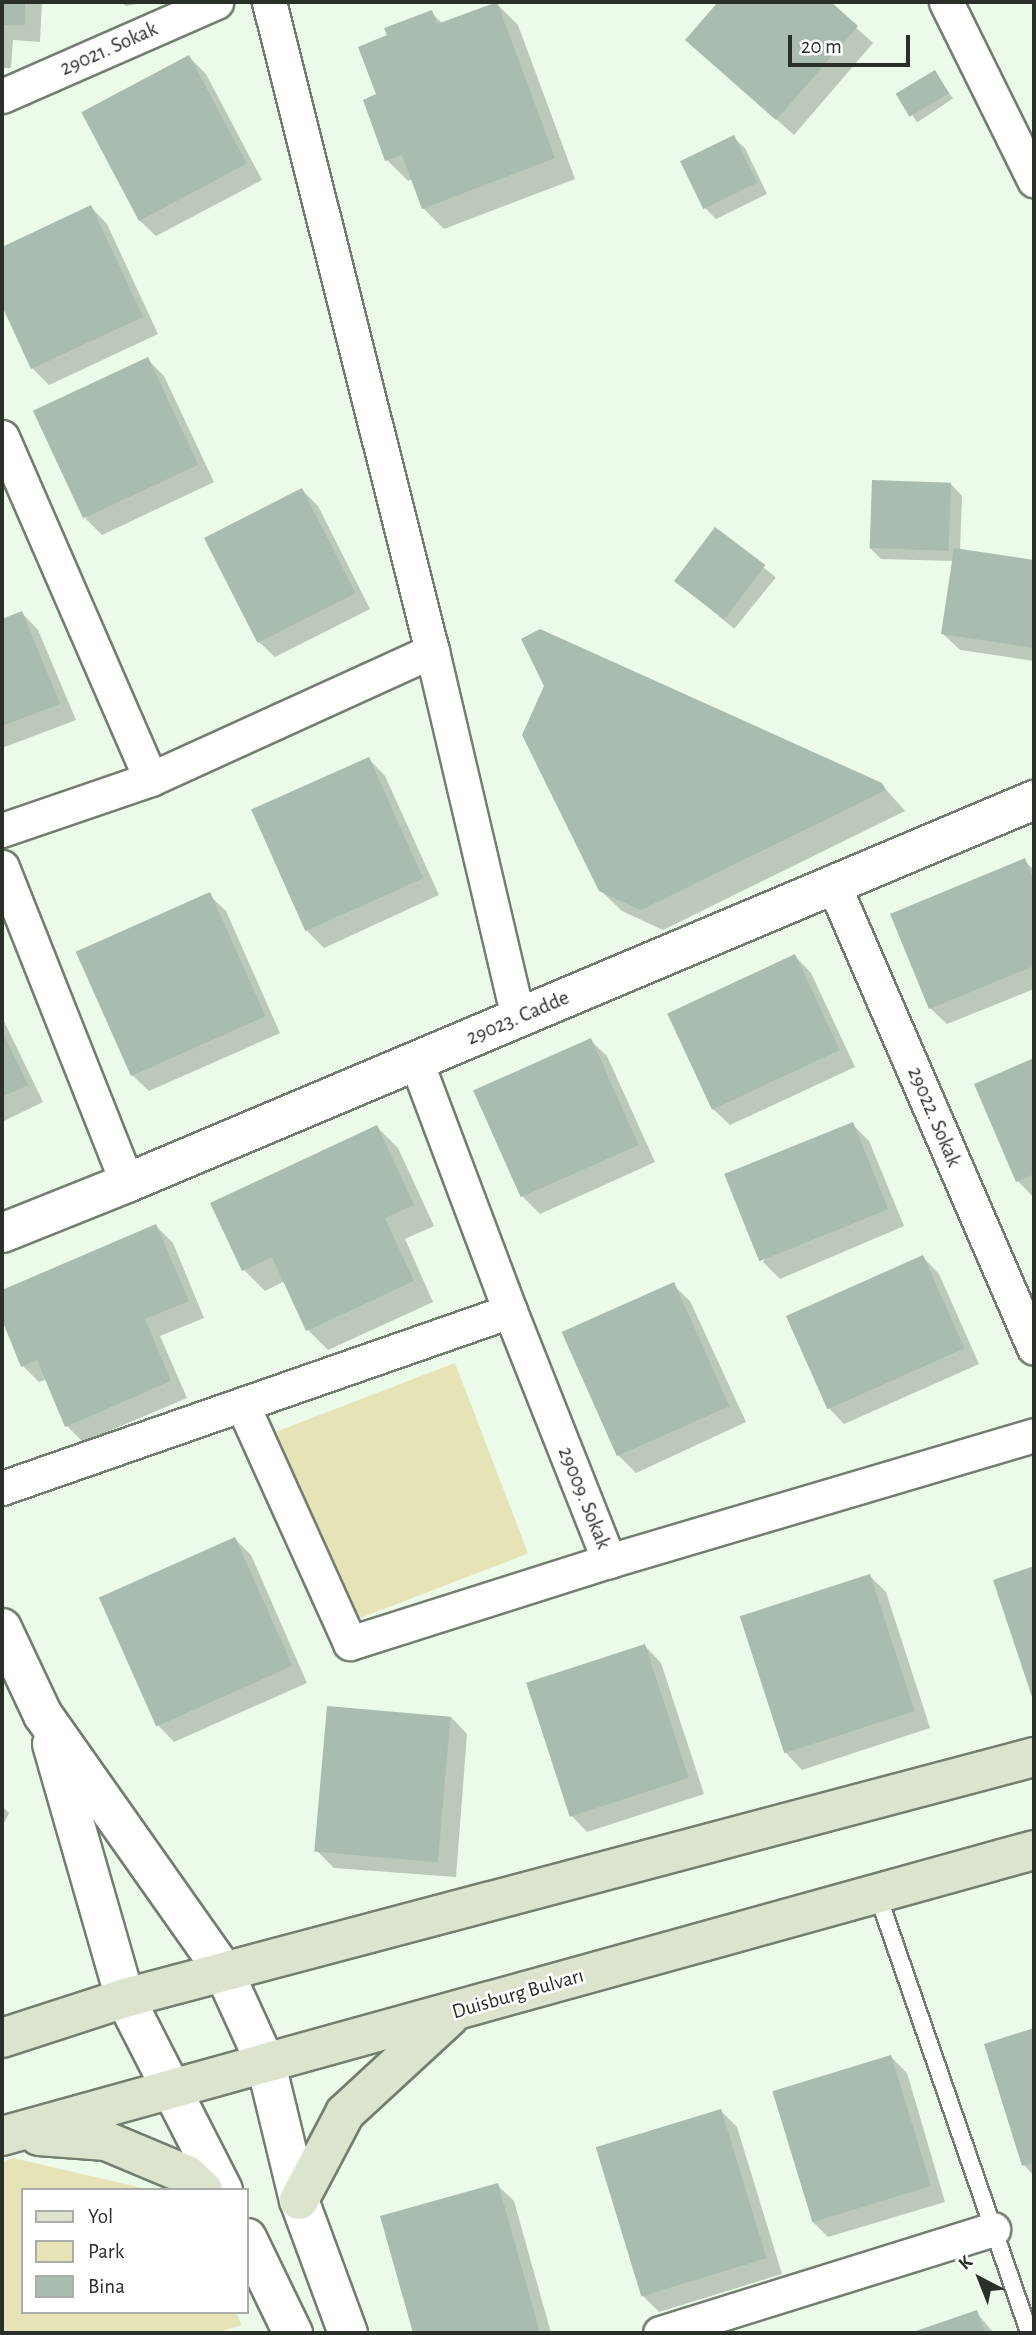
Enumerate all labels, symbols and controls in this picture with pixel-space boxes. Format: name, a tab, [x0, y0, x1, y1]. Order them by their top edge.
street label: 29021. Sokak	[56, 16, 162, 82]
scale bar	[791, 21, 914, 65]
text: 20 m	[801, 36, 842, 57]
street label: 29023. Cadde	[463, 985, 573, 1051]
street label: 29022. Sokak	[902, 1063, 966, 1171]
street label: 29009. Sokak	[552, 1443, 616, 1553]
street label: Duisburg Bulvarı	[449, 1963, 587, 2025]
legend	[21, 2188, 248, 2314]
text: Yol	[88, 2206, 113, 2227]
text: Park	[88, 2241, 124, 2262]
north arrow	[945, 2244, 1015, 2314]
text: K	[955, 2252, 976, 2274]
text: Bina	[88, 2276, 125, 2297]

